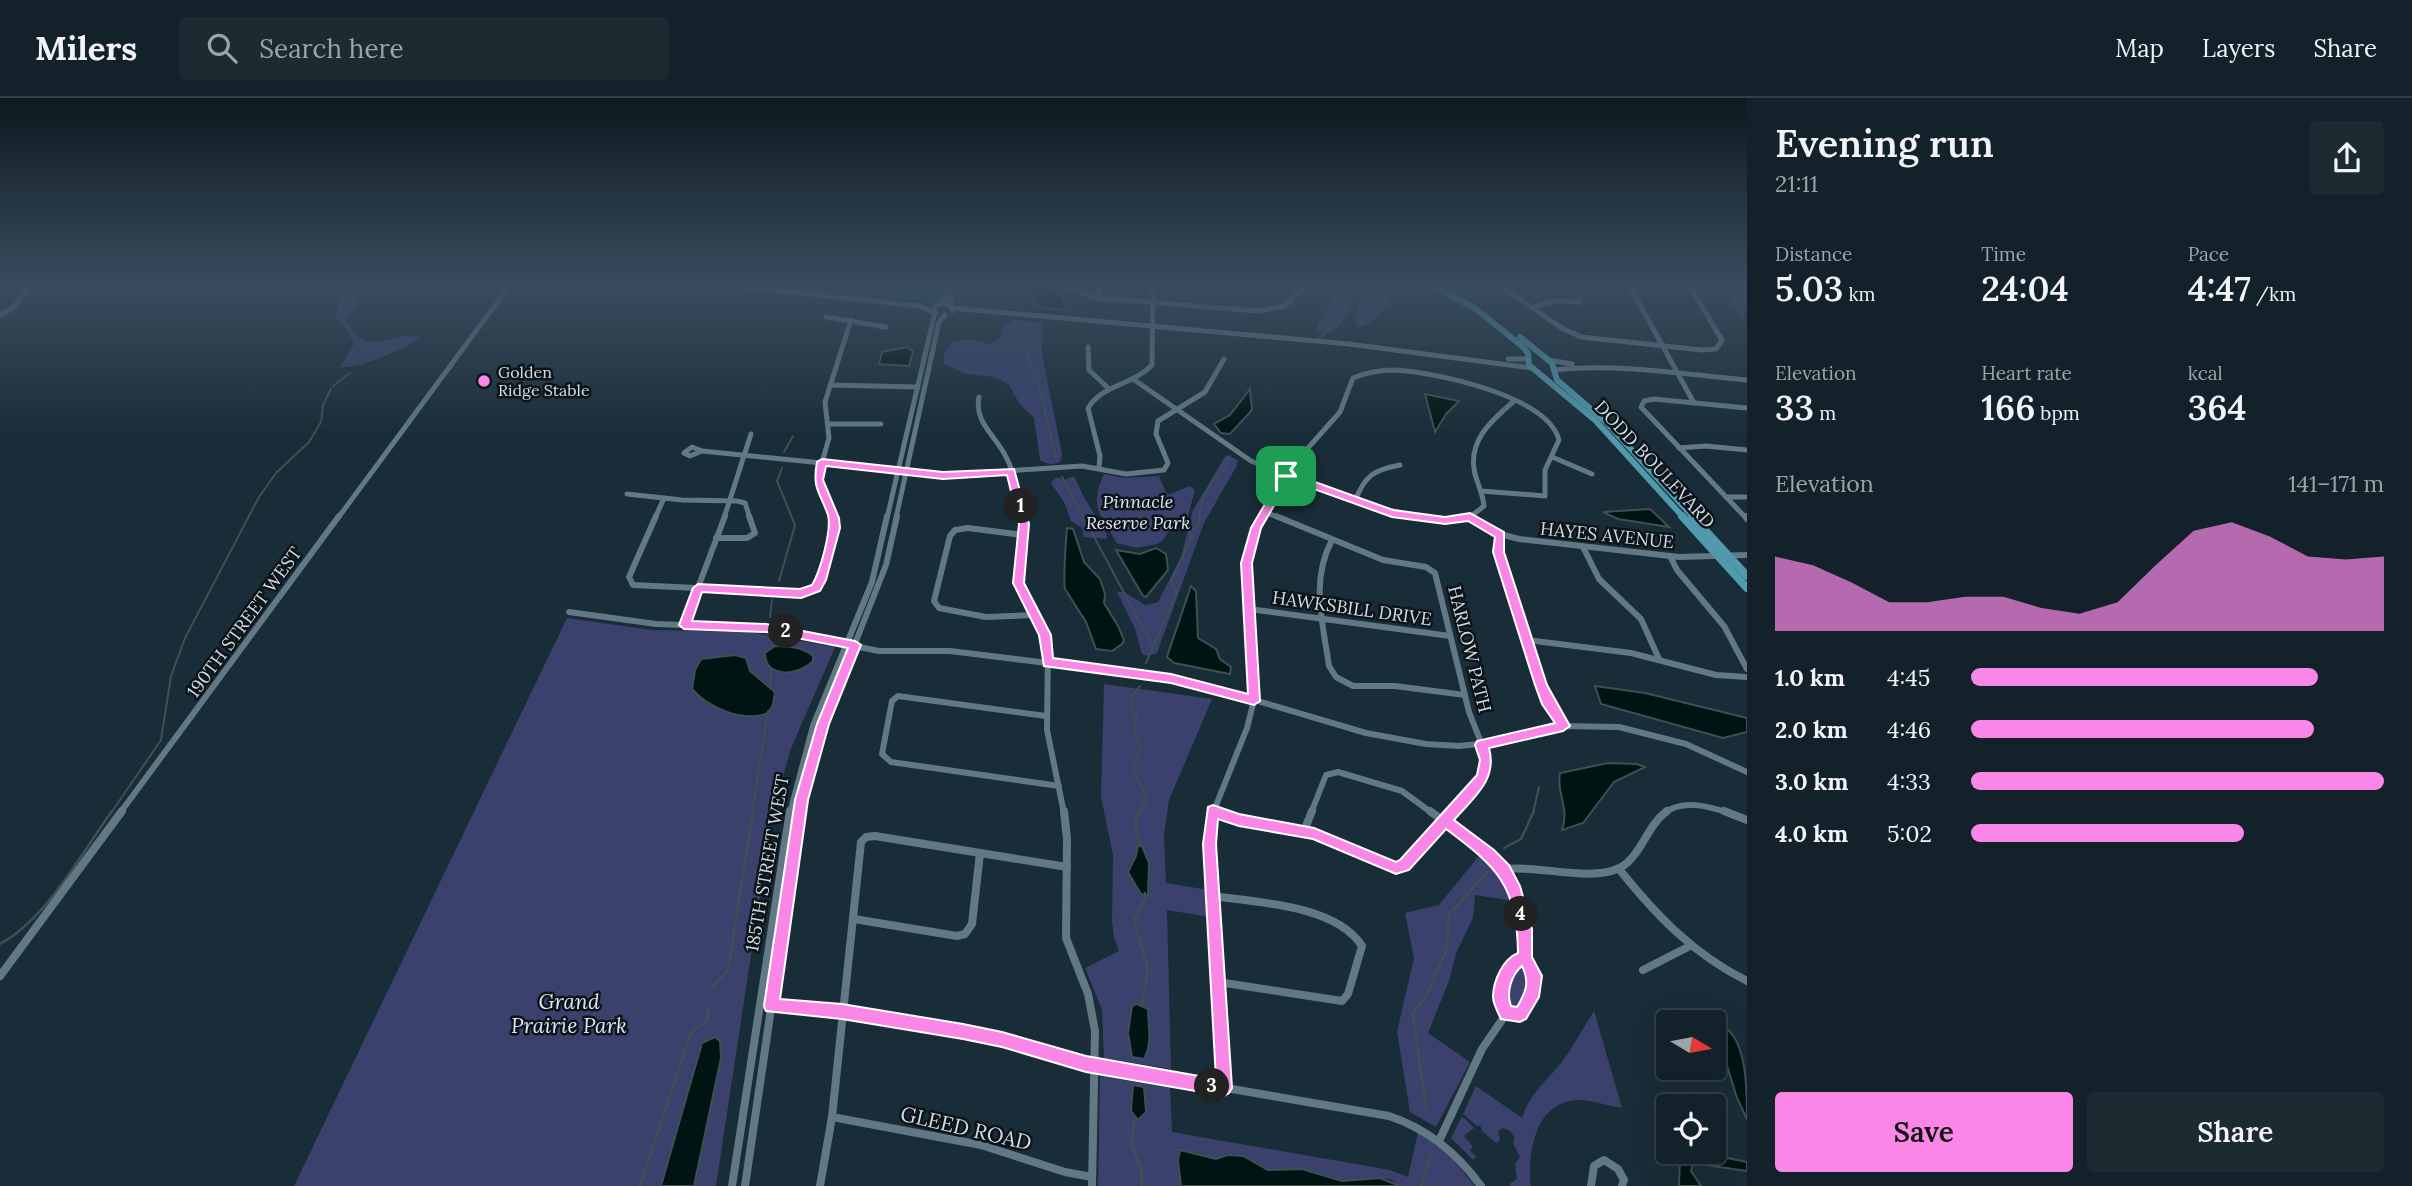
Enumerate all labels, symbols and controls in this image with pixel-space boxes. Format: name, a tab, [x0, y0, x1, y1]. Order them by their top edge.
search box	[179, 17, 669, 80]
text: Milers	[35, 27, 137, 69]
icon: search	[203, 29, 241, 67]
text: Search here	[259, 32, 404, 65]
text: Map	[2115, 33, 2164, 64]
text: Layers	[2202, 33, 2275, 64]
text: Share	[2313, 33, 2377, 64]
text: Evening run	[1775, 119, 1994, 167]
button: share	[2310, 121, 2384, 195]
text: 21:11	[1775, 169, 1818, 198]
text: Distance	[1775, 242, 1852, 266]
text: Time	[1981, 242, 2026, 266]
text: Pace	[2188, 242, 2229, 266]
text: 5.03	[1775, 266, 1843, 311]
text: 24:04	[1981, 266, 2069, 311]
text: 4:47	[2188, 266, 2251, 311]
text: km	[1843, 282, 1876, 306]
text: /km	[2251, 282, 2296, 306]
text: Elevation	[1775, 361, 1857, 385]
text: Heart rate	[1981, 361, 2072, 385]
text: kcal	[2188, 361, 2223, 385]
place label: Golden Ridge Stable	[498, 362, 590, 400]
marker: Golden Ridge Stable	[476, 373, 492, 389]
text: 33	[1775, 385, 1814, 430]
text: 166	[1981, 385, 2035, 430]
text: 364	[2188, 385, 2246, 430]
street label: DODD BOULEVARD	[1590, 395, 1720, 533]
text: m	[1814, 401, 1836, 425]
text: bpm	[2035, 401, 2080, 425]
pin	[1256, 446, 1316, 506]
icon: arrive	[1267, 457, 1305, 495]
text: Elevation	[1775, 469, 1874, 498]
text: 141–171 m	[2288, 469, 2384, 498]
pin: 1	[1004, 488, 1038, 524]
park label: Pinnacle Reserve Park	[1086, 490, 1190, 534]
text: 1	[1017, 493, 1024, 517]
street label: HAYES AVENUE	[1539, 517, 1675, 553]
street label: 190TH STREET WEST	[182, 542, 307, 702]
street label: HARLOW PATH	[1443, 583, 1497, 715]
street label: HAWKSBILL DRIVE	[1271, 585, 1433, 631]
pin: 2	[768, 614, 804, 648]
text: 2	[780, 618, 791, 642]
text: 1.0 km	[1775, 663, 1845, 692]
text: 4:45	[1887, 663, 1930, 692]
text: 2.0 km	[1775, 715, 1848, 744]
text: 4:46	[1887, 715, 1931, 744]
text: 3.0 km	[1775, 767, 1848, 796]
text: 4:33	[1887, 767, 1931, 796]
street label: 185TH STREET WEST	[740, 772, 794, 953]
text: 4.0 km	[1775, 819, 1848, 848]
text: 5:02	[1887, 819, 1932, 848]
pin: 4	[1504, 896, 1538, 932]
text: 4	[1515, 901, 1526, 925]
park label: Grand Prairie Park	[511, 988, 627, 1039]
north arrow	[1656, 1010, 1726, 1080]
map controls	[1656, 1010, 1726, 1164]
pin: 3	[1194, 1068, 1230, 1104]
text: 3	[1206, 1073, 1217, 1097]
button: Save	[1775, 1092, 2073, 1172]
button: Share	[2087, 1092, 2384, 1172]
button: locate	[1656, 1094, 1726, 1164]
street label: GLEED ROAD	[898, 1100, 1034, 1156]

